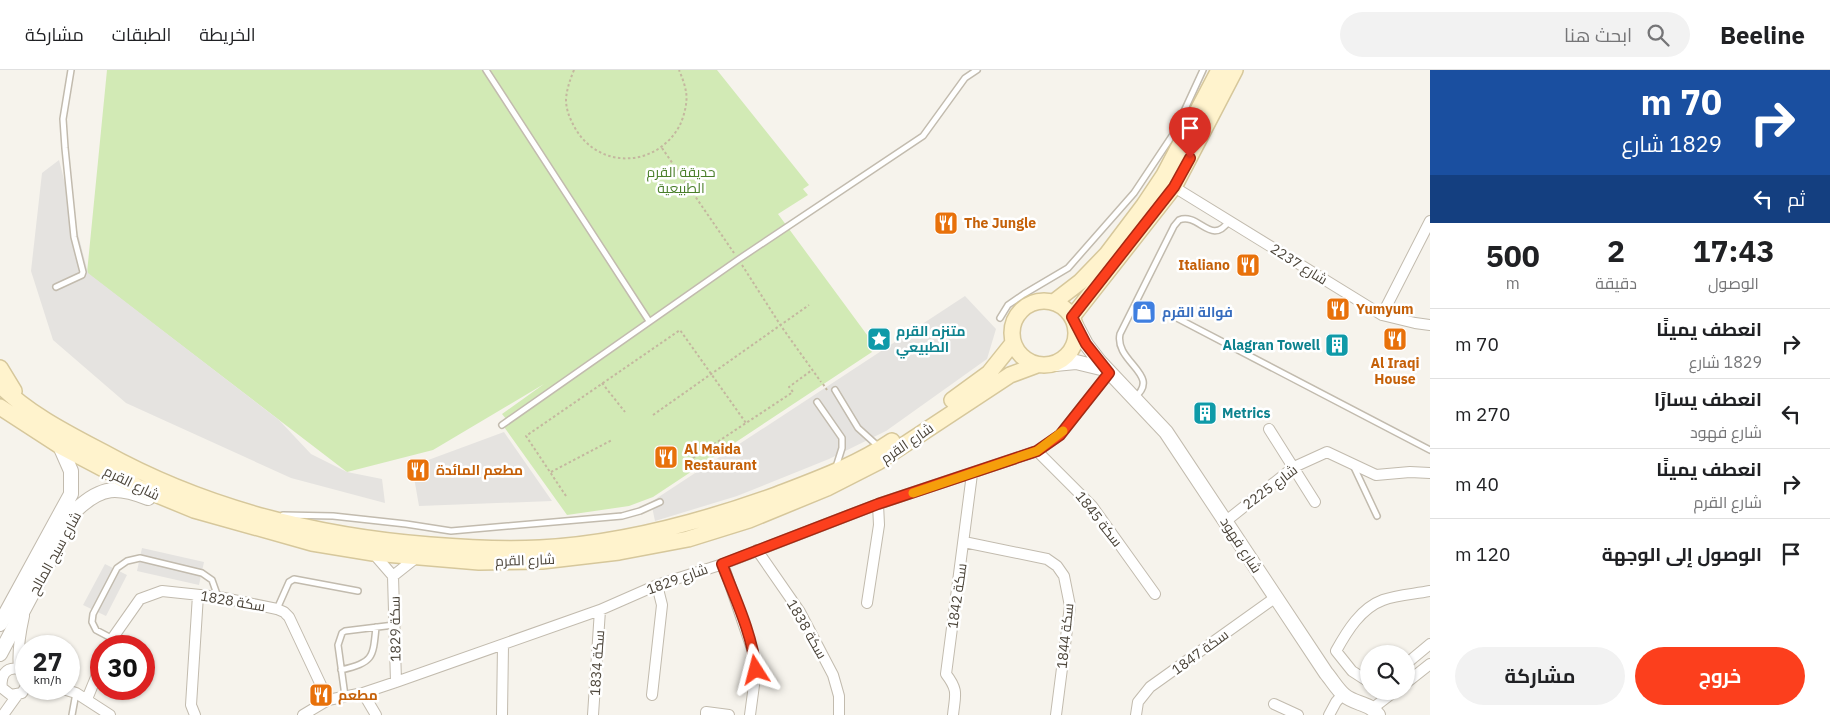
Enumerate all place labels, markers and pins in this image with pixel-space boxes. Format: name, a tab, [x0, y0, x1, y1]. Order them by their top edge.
pin	[1169, 107, 1211, 158]
restaurant icon: The Jungle	[933, 210, 959, 236]
place label: The Jungle	[964, 214, 1036, 232]
restaurant icon: Italiano	[1235, 252, 1261, 278]
place label: Italiano	[1178, 256, 1230, 274]
restaurant icon: Yumyum	[1325, 296, 1351, 322]
shop icon: فوالة القرم	[1131, 299, 1157, 325]
place label: Yumyum	[1356, 300, 1414, 318]
place label: فوالة القرم	[1162, 303, 1233, 322]
place label: متنزه القرم الطبيعي	[896, 322, 966, 359]
place icon: متنزه القرم الطبيعي	[866, 326, 892, 352]
restaurant icon: Al Iraqi House	[1382, 326, 1408, 352]
building icon: Alagran Towell	[1324, 332, 1350, 358]
place label: Alagran Towell	[1223, 336, 1320, 354]
place label: Al Iraqi House	[1370, 354, 1420, 388]
building icon: Metrics	[1192, 400, 1218, 426]
place label: Metrics	[1222, 404, 1271, 422]
place label: Al Maida Restaurant	[684, 440, 757, 474]
restaurant icon: Al Maida Restaurant	[653, 444, 679, 470]
restaurant icon: مطعم المائدة	[405, 457, 431, 483]
place label: مطعم المائدة	[436, 461, 523, 480]
restaurant icon: مطعم	[308, 682, 334, 708]
place label: مطعم	[338, 686, 378, 705]

